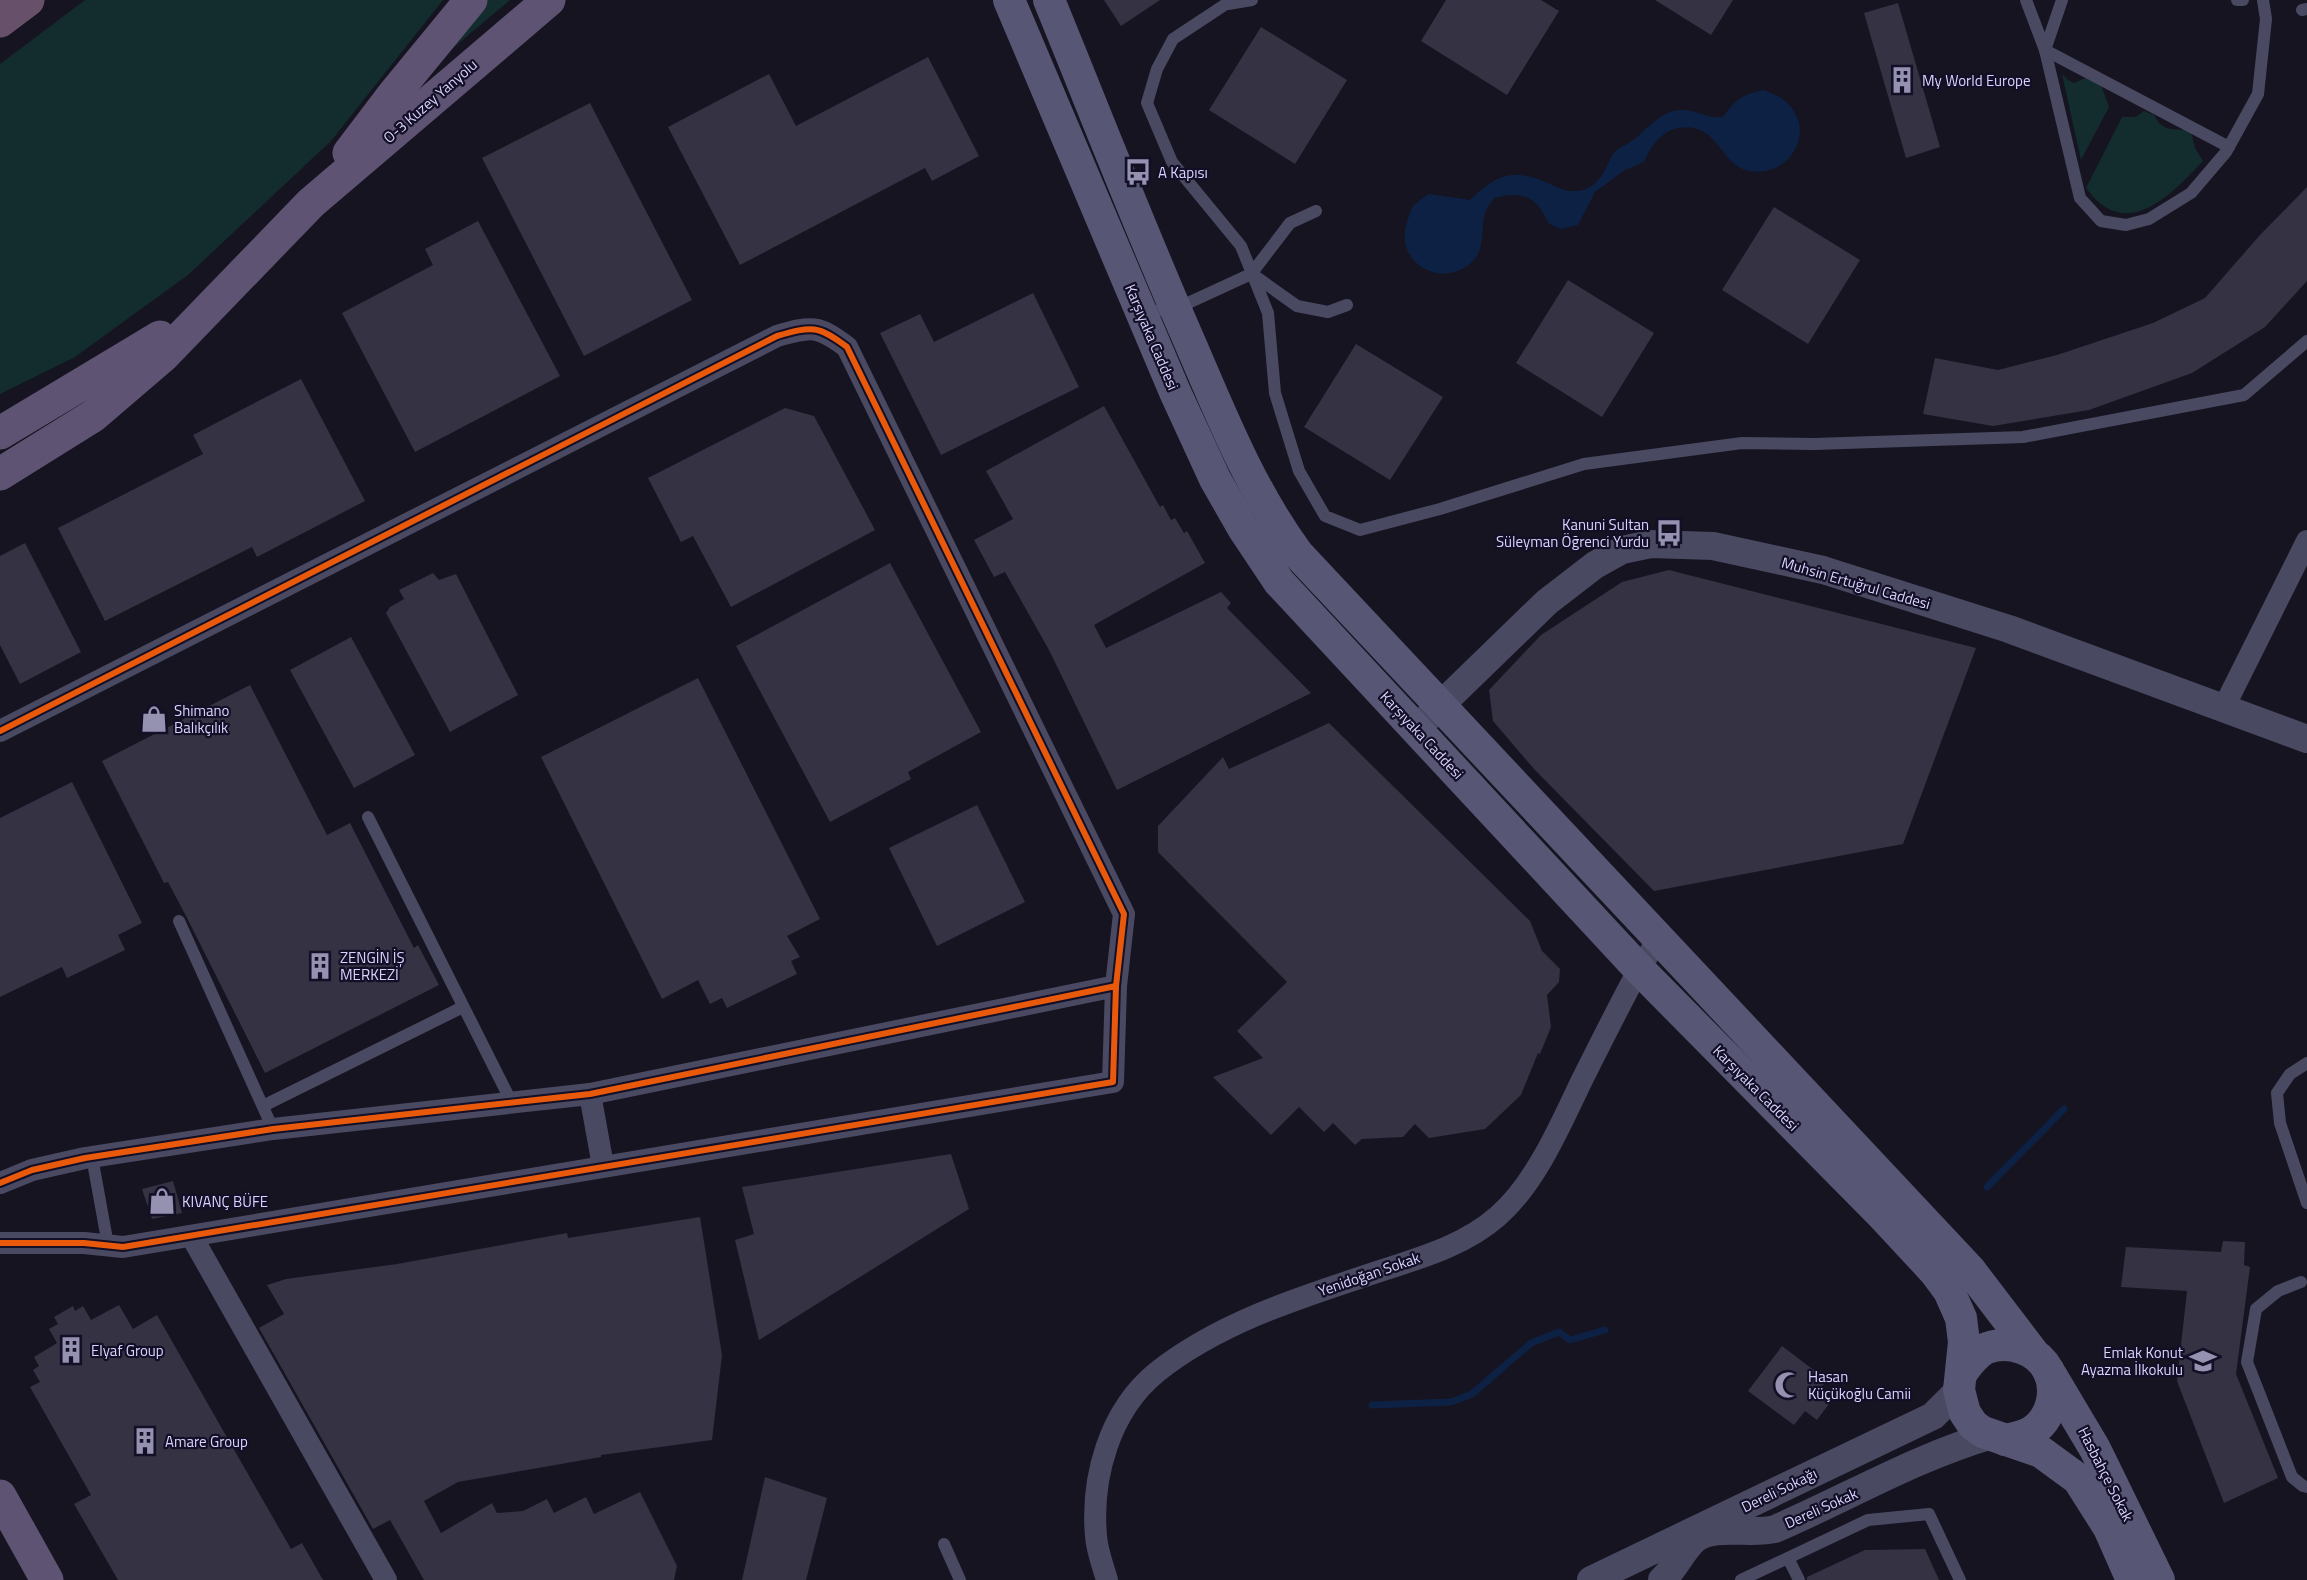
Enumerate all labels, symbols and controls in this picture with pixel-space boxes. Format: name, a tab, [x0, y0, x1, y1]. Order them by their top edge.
street label: O-3 Kuzey Yanyolu	[378, 54, 482, 148]
building icon: My World Europe	[1887, 65, 1917, 95]
place label: My World Europe	[1922, 69, 2031, 92]
bus stop icon: A Kapısı	[1123, 157, 1153, 187]
place label: A Kapısı	[1158, 161, 1208, 184]
street label: Karşıyaka Caddesi	[1119, 280, 1185, 394]
place label: Kanuni Sultan Süleyman Öğrenci Yurdu	[1496, 513, 1649, 553]
bus stop icon: Kanuni Sultan Süleyman Öğrenci Yurdu	[1654, 518, 1684, 548]
street label: Muhsin Ertuğrul Caddesi	[1779, 551, 1933, 615]
street label: Karşıyaka Caddesi	[1375, 686, 1469, 784]
place label: Shimano Balıkçılık	[174, 699, 230, 739]
shop icon: Shimano Balıkçılık	[139, 704, 169, 734]
place label: ZENGİN İŞ MERKEZİ	[340, 946, 405, 986]
building icon: ZENGİN İŞ MERKEZİ	[305, 951, 335, 981]
street label: Karşıyaka Caddesi	[1708, 1040, 1804, 1136]
shop icon: KIVANÇ BÜFE	[147, 1186, 177, 1216]
place label: KIVANÇ BÜFE	[182, 1190, 268, 1213]
street label: Yenidoğan Sokak	[1315, 1246, 1423, 1302]
building icon: Elyaf Group	[56, 1335, 86, 1365]
place label: Elyaf Group	[91, 1339, 164, 1362]
place label: Emlak Konut Ayazma İlkokulu	[2081, 1341, 2184, 1381]
school or university icon: Emlak Konut Ayazma İlkokulu	[2188, 1346, 2218, 1376]
place label: Hasan Küçükoğlu Camii	[1808, 1365, 1911, 1405]
mosque icon: Hasan Küçükoğlu Camii	[1773, 1370, 1803, 1400]
street label: Hasbahçe Sokak	[2072, 1423, 2140, 1525]
building icon: Amare Group	[130, 1426, 160, 1456]
place label: Amare Group	[165, 1430, 248, 1453]
street label: Dereli Sokağı	[1737, 1462, 1821, 1518]
street label: Dereli Sokak	[1781, 1482, 1861, 1534]

